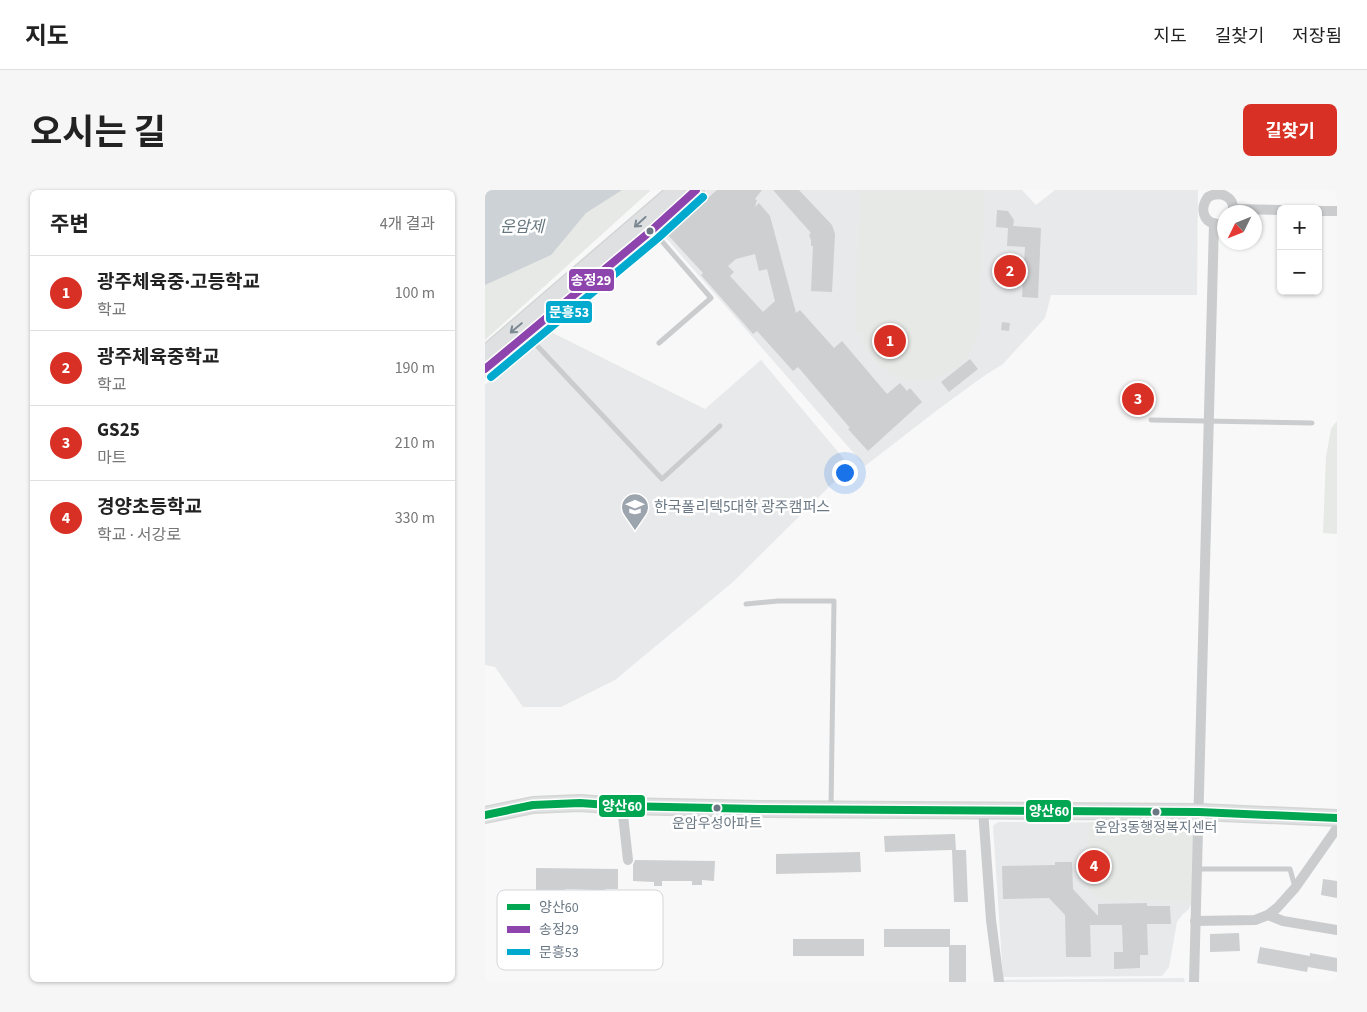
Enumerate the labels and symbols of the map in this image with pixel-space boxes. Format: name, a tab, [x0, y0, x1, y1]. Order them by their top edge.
north arrow	[1217, 205, 1262, 250]
water label: 운암제	[500, 216, 546, 238]
one-way arrow	[634, 216, 647, 227]
unlabelled marker	[645, 226, 655, 236]
pin: 2	[994, 252, 1026, 290]
line badge: 송정29	[568, 268, 615, 292]
text: 송정29	[571, 271, 611, 291]
line badge: 문흥53	[545, 300, 593, 324]
text: 문흥53	[549, 303, 589, 323]
one-way arrow	[510, 322, 523, 333]
pin: 1	[874, 322, 906, 360]
pin: 3	[1122, 380, 1154, 418]
your location	[832, 460, 858, 486]
school or university icon: 한국폴리텍5대학 광주캠퍼스	[620, 492, 650, 531]
place label: 한국폴리텍5대학 광주캠퍼스	[654, 497, 830, 518]
line badge: 양산60	[598, 794, 646, 818]
text: 양산60	[602, 797, 642, 817]
line badge: 양산60	[1025, 799, 1072, 823]
text: 양산60	[1029, 802, 1069, 822]
marker: 운암우성아파트	[712, 803, 722, 813]
marker: 운암3동행정복지센터	[1151, 807, 1161, 817]
place label: 운암우성아파트	[672, 814, 762, 834]
place label: 운암3동행정복지센터	[1095, 818, 1217, 838]
pin: 4	[1078, 847, 1110, 885]
legend	[497, 890, 663, 970]
text: 양산60	[539, 898, 579, 918]
text: 송정29	[539, 920, 579, 940]
text: 문흥53	[539, 943, 579, 963]

